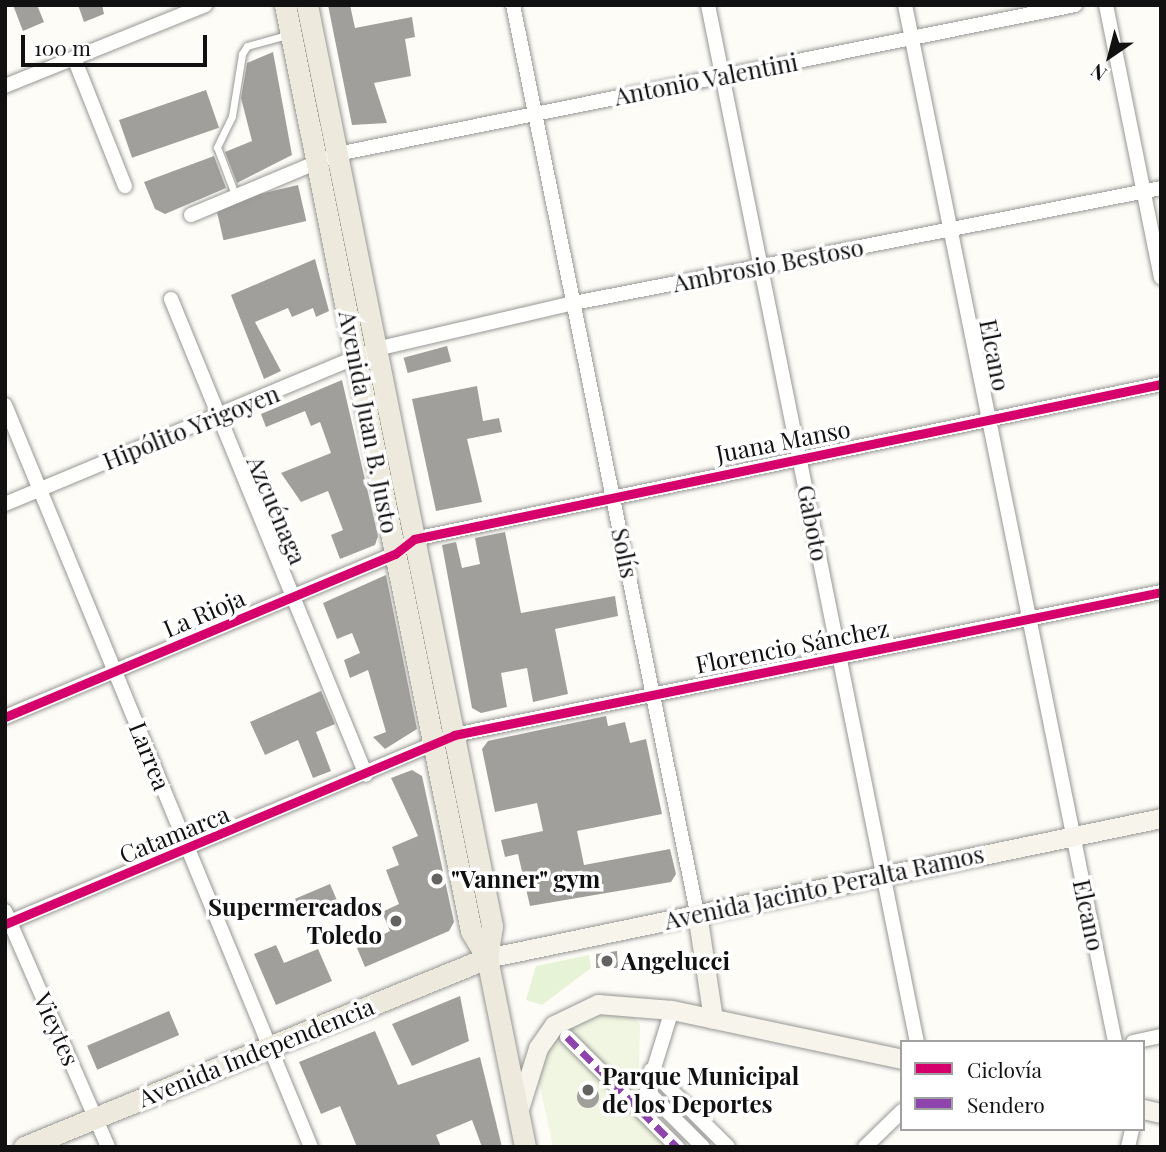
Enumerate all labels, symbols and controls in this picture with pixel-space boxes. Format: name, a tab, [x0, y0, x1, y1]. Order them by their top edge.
scale bar	[24, 21, 210, 65]
north arrow	[1075, 21, 1145, 91]
text: 100 m	[34, 33, 91, 61]
street label: Antonio Valentini	[611, 47, 801, 111]
text: N	[1085, 59, 1111, 88]
street label: Ambrosio Bestoso	[670, 232, 866, 298]
street label: Avenida Juan B. Justo	[333, 308, 405, 536]
street label: Elcano	[974, 317, 1016, 393]
street label: Hipólito Yrigoyen	[98, 378, 284, 476]
street label: Juana Manso	[713, 414, 853, 468]
street label: Azcuénaga	[241, 451, 313, 569]
street label: Gaboto	[792, 482, 834, 564]
street label: Solís	[606, 525, 644, 581]
street label: La Rioja	[159, 583, 249, 643]
street label: Florencio Sánchez	[693, 613, 891, 679]
street label: Larrea	[123, 718, 177, 794]
street label: Catamarca	[115, 799, 233, 869]
street label: Avenida Jacinto Peralta Ramos	[661, 839, 987, 935]
place label: "Vanner" gym	[451, 865, 601, 893]
marker: "Vanner" gym	[429, 871, 445, 887]
street label: Elcano	[1067, 877, 1111, 953]
place label: Supermercados Toledo	[208, 893, 382, 949]
marker: Supermercados Toledo	[388, 913, 404, 929]
place label: Angelucci	[621, 947, 730, 975]
marker: Angelucci	[599, 953, 615, 969]
street label: Vieytes	[28, 988, 86, 1070]
street label: Avenida Independencia	[134, 991, 378, 1113]
legend	[900, 1040, 1145, 1131]
text: Ciclovía	[967, 1055, 1042, 1083]
place label: Parque Municipal de los Deportes	[602, 1062, 799, 1118]
marker: Parque Municipal de los Deportes	[580, 1082, 596, 1098]
text: Sendero	[967, 1090, 1045, 1118]

